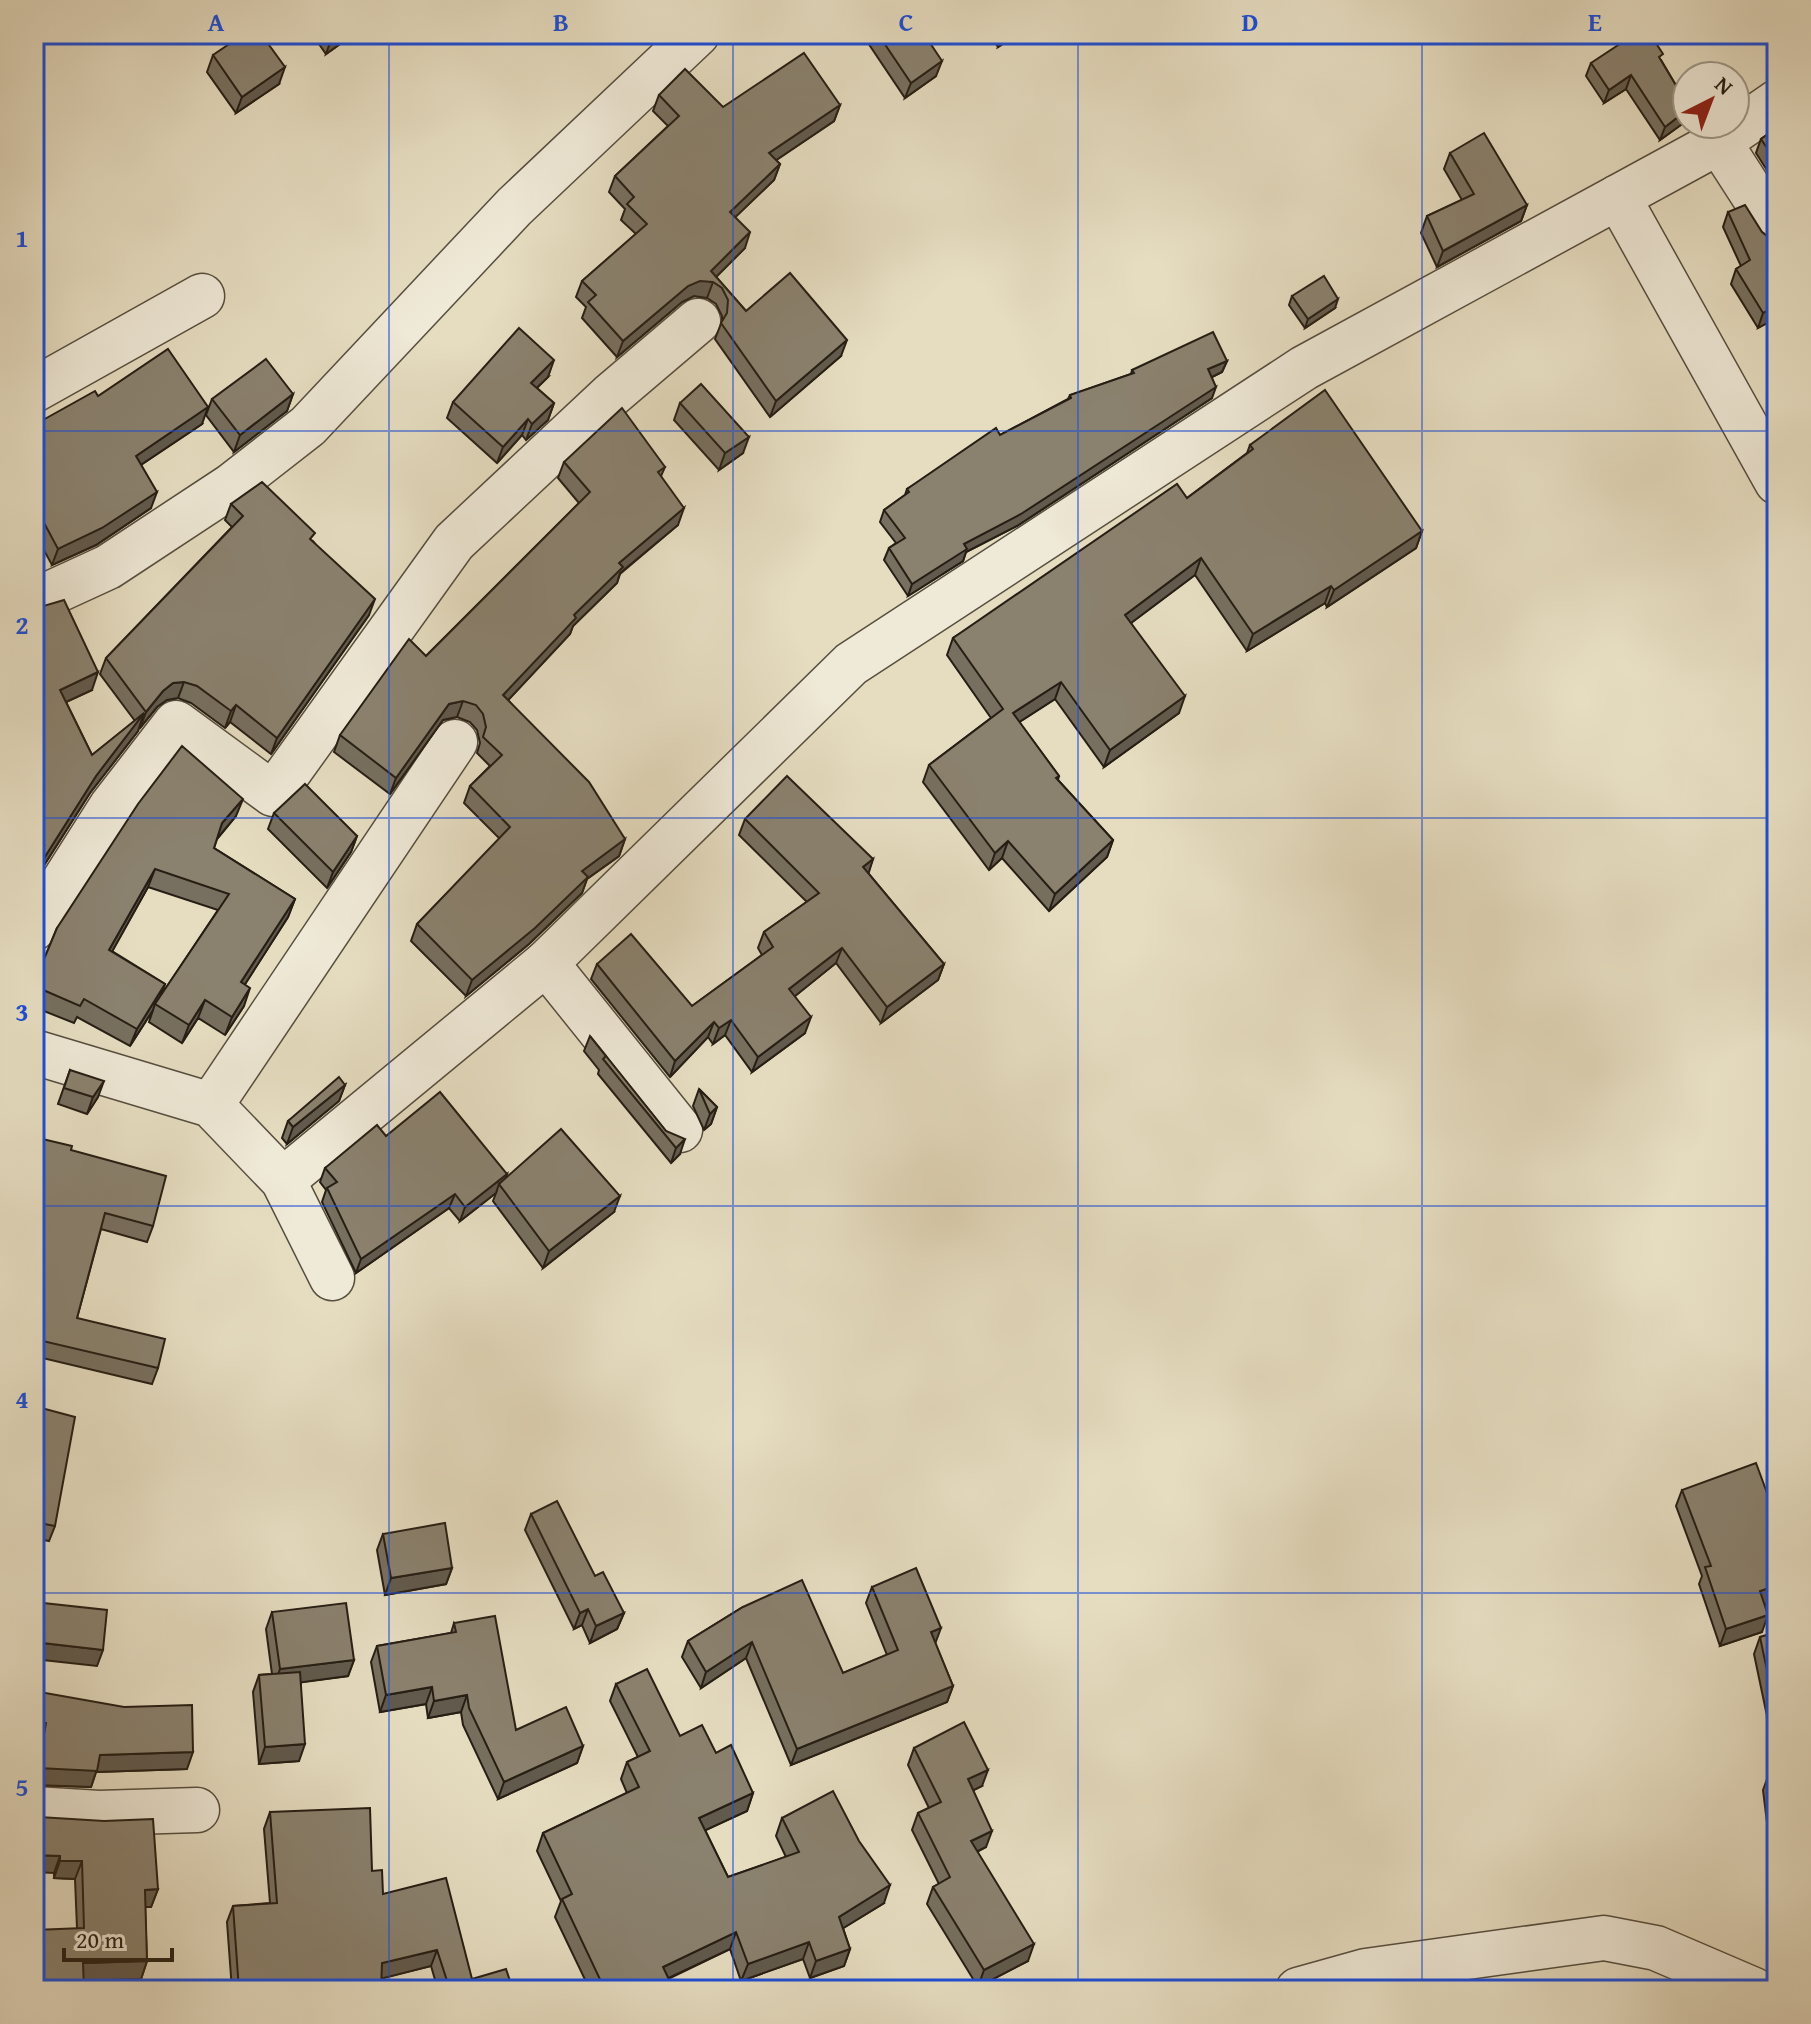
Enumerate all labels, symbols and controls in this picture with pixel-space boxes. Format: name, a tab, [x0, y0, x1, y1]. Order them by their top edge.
text: A	[208, 2, 225, 41]
text: B	[553, 2, 569, 41]
text: C	[899, 2, 913, 41]
text: D	[1242, 2, 1258, 41]
text: E	[1588, 2, 1602, 41]
north arrow	[1671, 60, 1751, 140]
text: N	[1708, 68, 1741, 102]
text: 1	[15, 218, 29, 257]
text: 2	[15, 605, 29, 644]
text: 3	[15, 992, 29, 1031]
text: 4	[15, 1379, 29, 1418]
text: 5	[15, 1767, 29, 1806]
scale bar	[64, 1912, 172, 1962]
text: 20 m	[76, 1922, 124, 1957]

